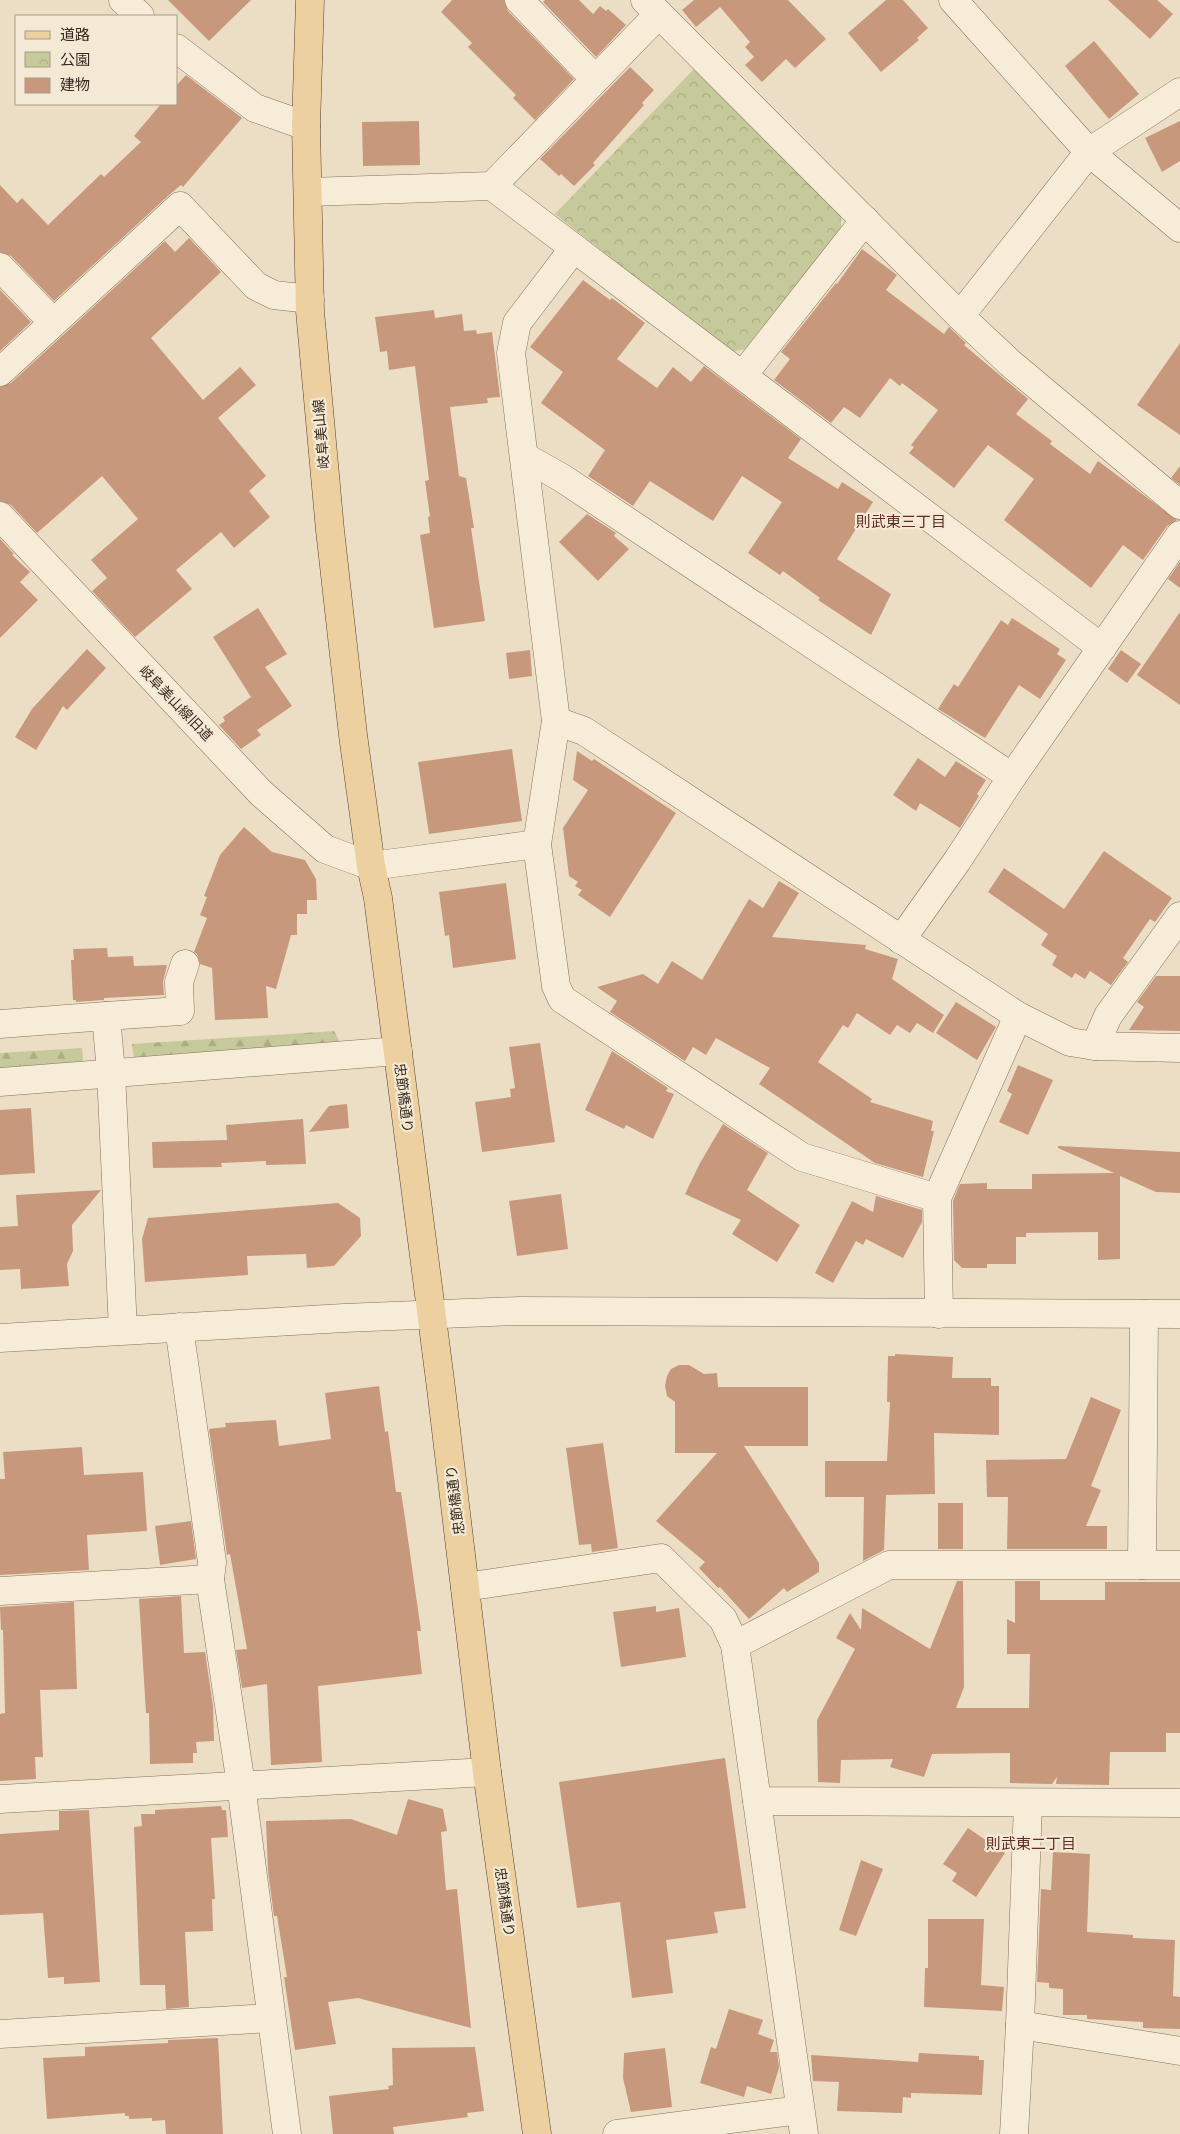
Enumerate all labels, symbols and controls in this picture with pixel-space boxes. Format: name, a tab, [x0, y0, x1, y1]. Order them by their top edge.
legend	[15, 15, 178, 105]
text: 道路	[60, 25, 90, 44]
text: 公園	[60, 50, 90, 69]
text: 建物	[60, 75, 90, 94]
street label: 岐阜美山線	[309, 398, 333, 470]
district label: 則武東三丁目	[856, 512, 946, 531]
street label: 岐阜美山線旧道	[135, 662, 217, 744]
street label: 忠節橋通り	[391, 1062, 417, 1134]
street label: 忠節橋通り	[442, 1464, 468, 1536]
district label: 則武東二丁目	[986, 1834, 1076, 1853]
street label: 忠節橋通り	[491, 1866, 519, 1938]

